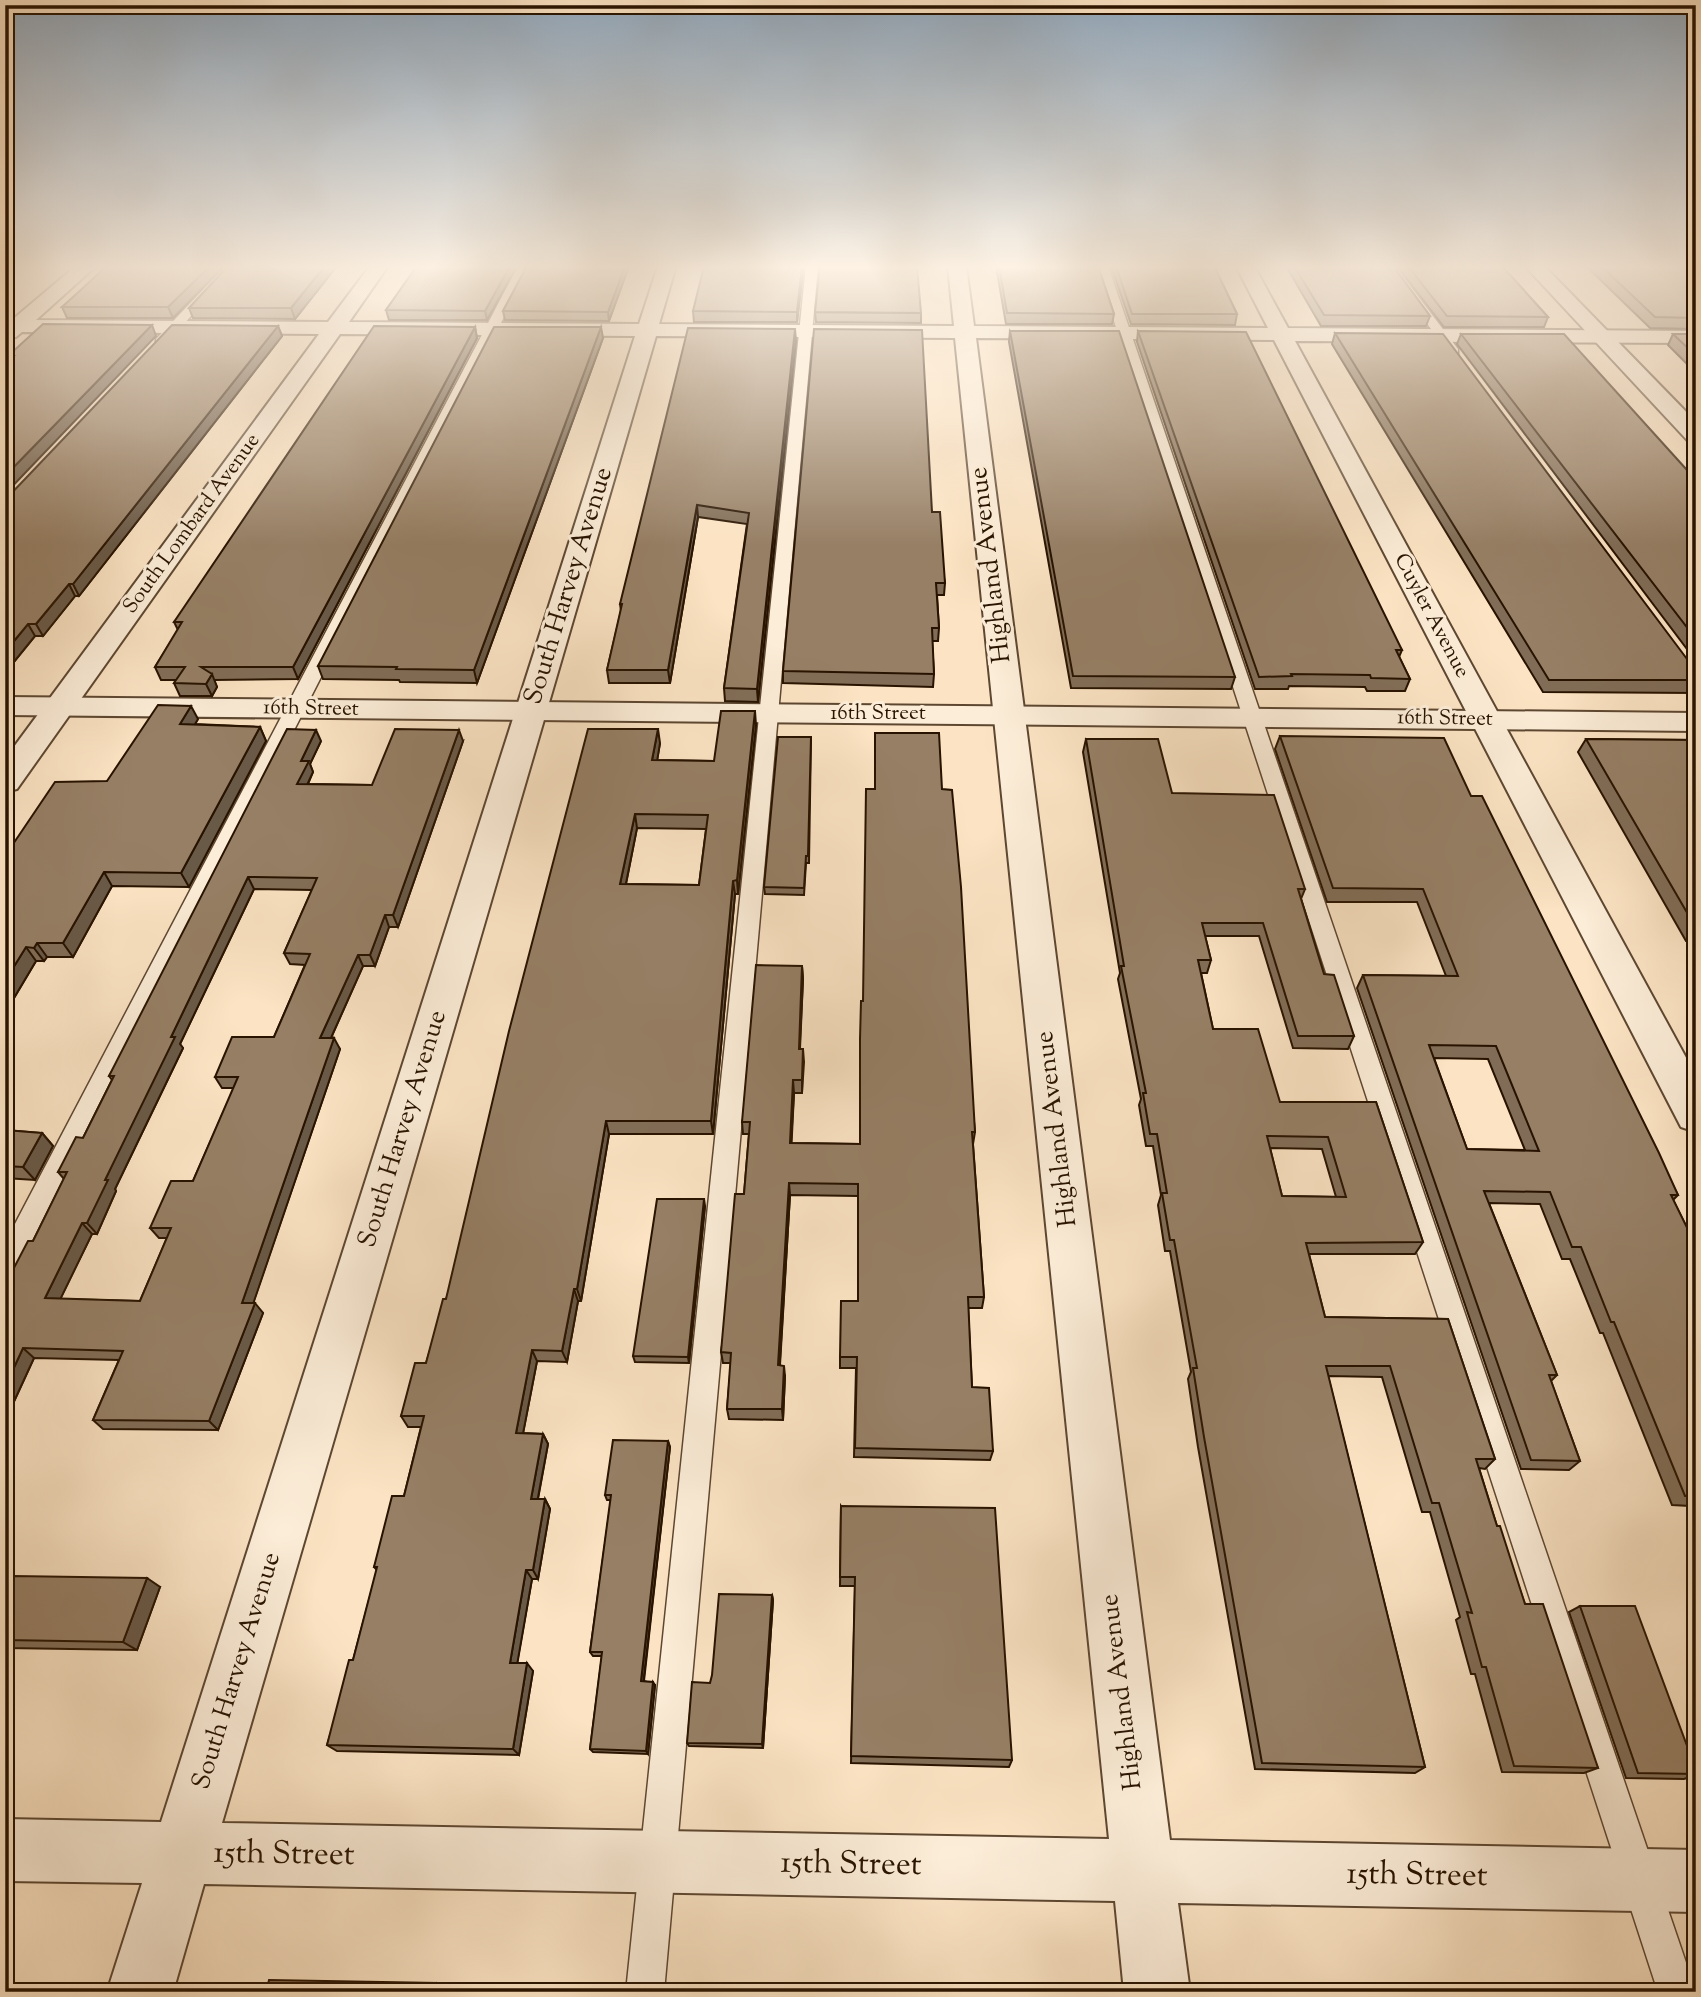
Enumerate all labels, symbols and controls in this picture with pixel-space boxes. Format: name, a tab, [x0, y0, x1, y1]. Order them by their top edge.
street label: South Lombard Avenue	[116, 428, 268, 620]
street label: South Harvey Avenue	[515, 463, 623, 709]
street label: Highland Avenue	[961, 465, 1021, 665]
street label: Cuyler Avenue	[1386, 548, 1476, 684]
street label: 16th Street	[263, 693, 359, 725]
street label: 16th Street	[830, 699, 926, 729]
street label: 16th Street	[1397, 703, 1493, 735]
street label: South Harvey Avenue	[349, 1006, 457, 1252]
street label: Highland Avenue	[1027, 1029, 1087, 1229]
street label: South Harvey Avenue	[183, 1548, 291, 1794]
street label: Highland Avenue	[1092, 1592, 1152, 1792]
street label: 15th Street	[213, 1831, 355, 1879]
street label: 15th Street	[780, 1841, 922, 1889]
street label: 15th Street	[1346, 1852, 1488, 1900]

